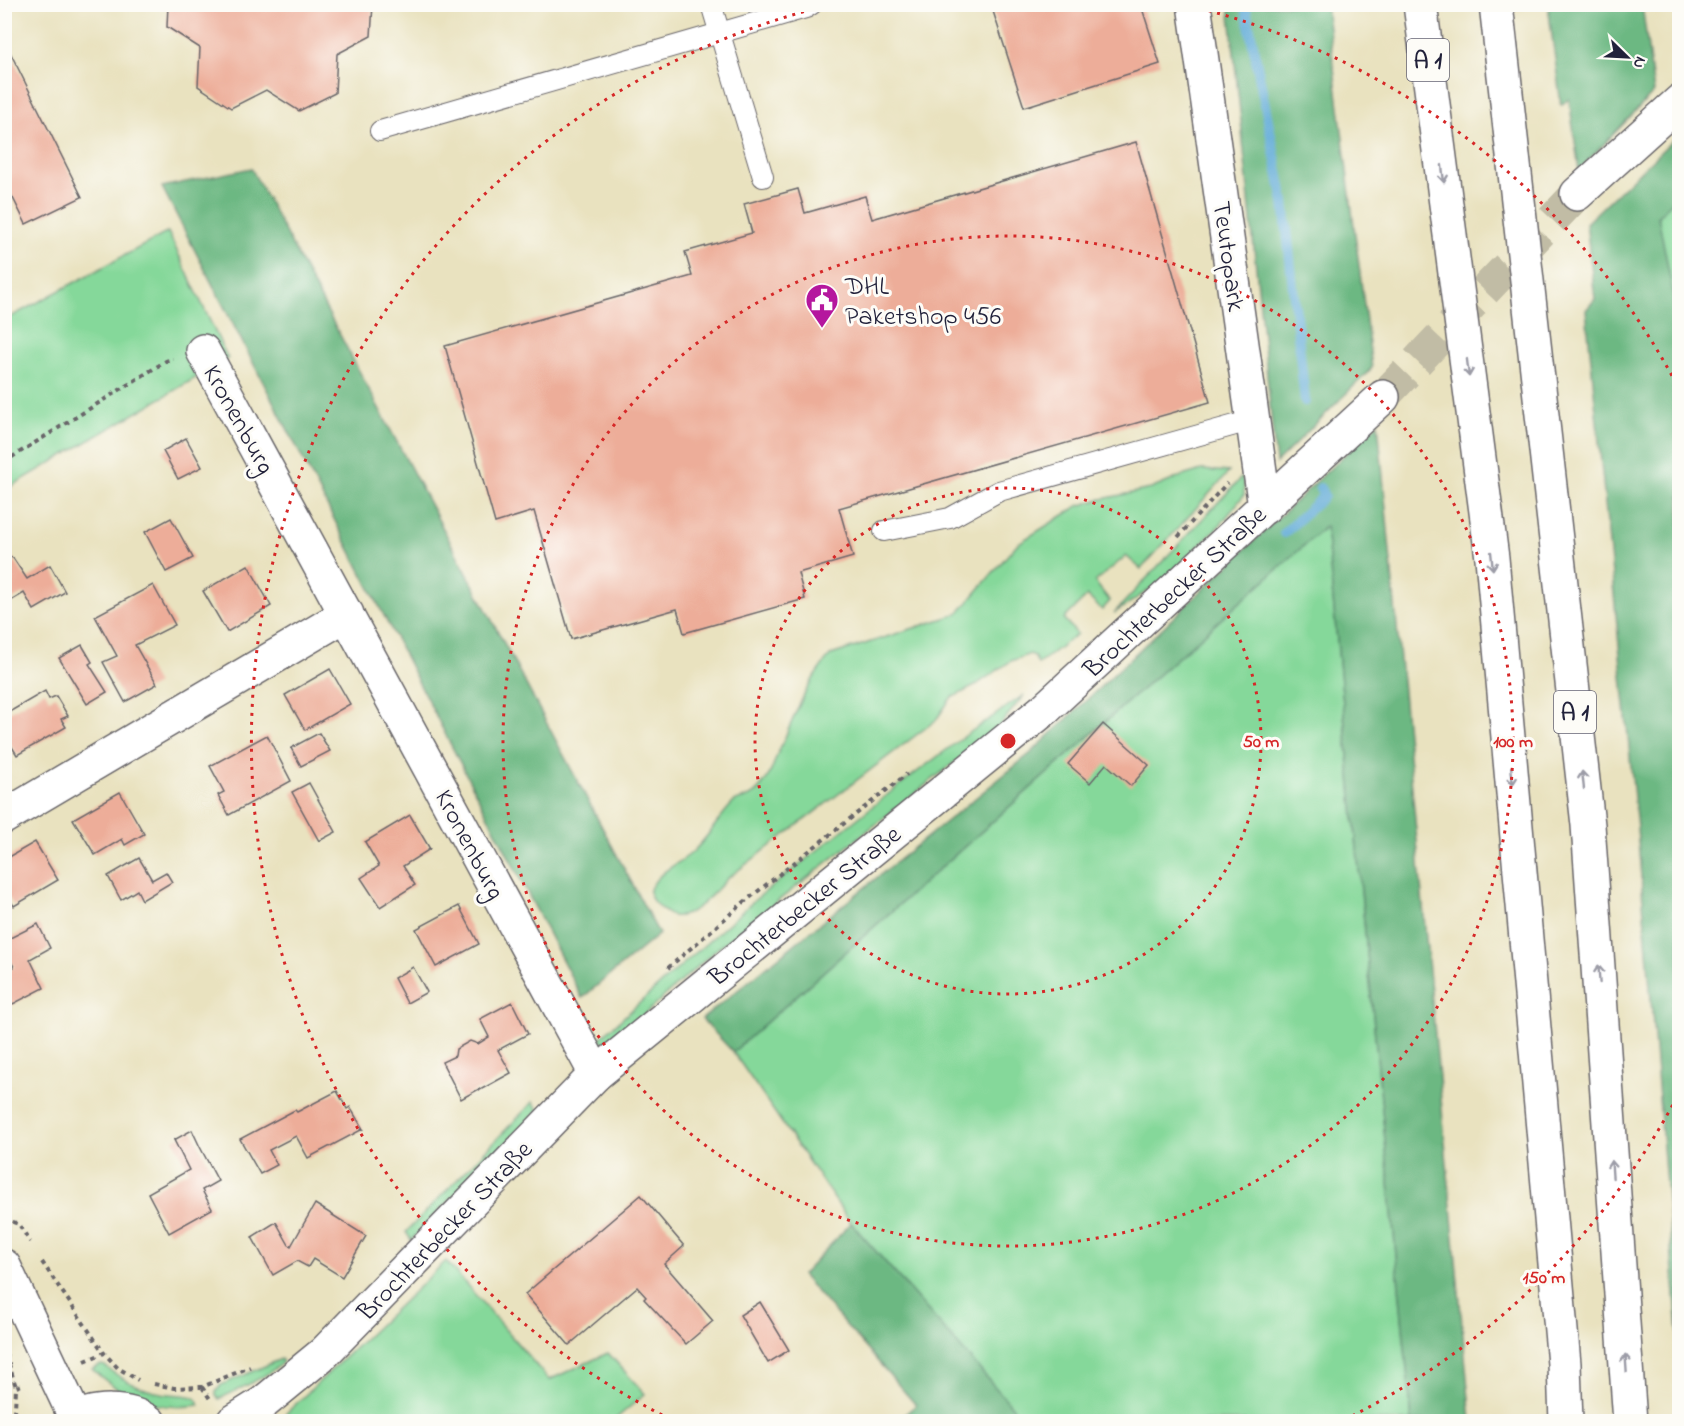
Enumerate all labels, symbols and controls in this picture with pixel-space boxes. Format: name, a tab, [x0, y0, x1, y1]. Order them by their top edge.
north arrow	[1597, 27, 1657, 87]
road number: A 1	[1407, 39, 1449, 81]
text: N	[1626, 52, 1652, 72]
one-way arrow	[1438, 164, 1449, 184]
street label: Teutopark	[1200, 199, 1254, 315]
place label: DHL Paketshop 456	[844, 269, 1001, 337]
public building icon: DHL Paketshop 456	[804, 282, 840, 329]
one-way arrow	[1463, 357, 1474, 377]
street label: Kronenburg	[192, 359, 283, 482]
street label: Brochterbecker Straße	[1075, 498, 1277, 689]
one-way arrow	[1487, 551, 1498, 571]
road number: A 1	[1554, 691, 1596, 733]
text: 50 m	[1243, 730, 1279, 756]
text: 100 m	[1493, 730, 1533, 756]
centre of rings	[998, 731, 1018, 751]
one-way arrow	[1507, 766, 1518, 786]
one-way arrow	[1577, 770, 1588, 790]
street label: Kronenburg	[423, 784, 513, 907]
street label: Brochterbecker Straße	[700, 817, 911, 998]
one-way arrow	[1593, 965, 1604, 985]
street label: Brochterbecker Straße	[349, 1133, 543, 1332]
one-way arrow	[1607, 1159, 1618, 1179]
text: 150 m	[1523, 1266, 1565, 1292]
one-way arrow	[1620, 1354, 1631, 1374]

